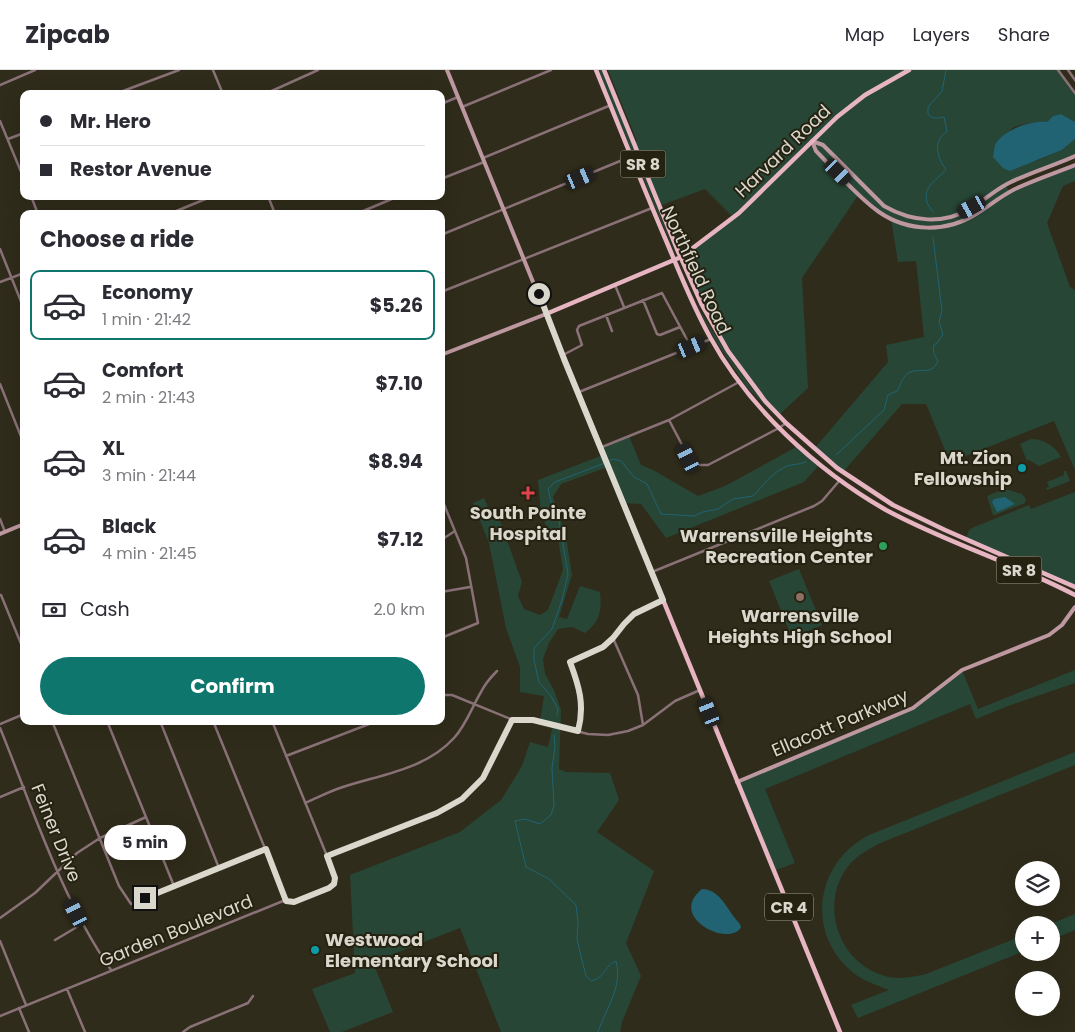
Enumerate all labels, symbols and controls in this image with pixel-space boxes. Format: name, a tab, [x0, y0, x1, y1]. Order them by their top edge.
text: Zipcab	[25, 18, 110, 51]
text: Map	[845, 22, 885, 47]
text: Layers	[913, 22, 970, 47]
text: Share	[998, 22, 1050, 47]
street label: Harvard Road	[729, 99, 836, 203]
text: Mr. Hero	[70, 108, 151, 135]
road number: SR 8	[620, 150, 666, 178]
text: Restor Avenue	[70, 156, 212, 183]
car	[822, 156, 853, 188]
car	[563, 165, 596, 191]
car	[955, 193, 988, 221]
street label: Northfield Road	[656, 202, 737, 338]
text: Choose a ride	[40, 224, 194, 255]
text: Economy	[102, 279, 193, 306]
icon: car	[42, 283, 87, 328]
route start	[528, 283, 550, 305]
text: $5.26	[370, 292, 423, 319]
text: 1 min · 21:42	[102, 308, 191, 331]
car	[674, 334, 707, 360]
text: Comfort	[102, 357, 184, 384]
icon: car	[42, 361, 87, 406]
text: $7.10	[375, 370, 423, 397]
text: 2 min · 21:43	[102, 386, 195, 409]
text: XL	[102, 435, 125, 462]
icon: car	[42, 439, 87, 484]
car	[674, 441, 701, 475]
place label: Mt. Zion Fellowship	[914, 445, 1012, 491]
text: $8.94	[368, 448, 423, 475]
marker: Mt. Zion Fellowship	[1016, 462, 1028, 474]
text: 3 min · 21:44	[102, 464, 196, 487]
marker: South Pointe Hospital	[521, 486, 535, 500]
place label: South Pointe Hospital	[470, 500, 586, 546]
text: Black	[102, 513, 156, 540]
icon: car	[42, 517, 87, 562]
place label: Warrensville Heights Recreation Center	[680, 523, 873, 569]
text: $7.12	[377, 526, 423, 553]
marker: Warrensville Heights Recreation Center	[877, 540, 889, 552]
text: 4 min · 21:45	[102, 542, 197, 565]
road number: SR 8	[996, 556, 1042, 584]
marker: Warrensville Heights High School	[794, 591, 806, 603]
icon: cash	[40, 596, 68, 624]
text: Cash	[80, 596, 130, 623]
text: 2.0 km	[373, 598, 425, 621]
place label: Warrensville Heights High School	[708, 603, 892, 649]
button: Confirm	[40, 657, 425, 715]
street label: Ellacott Parkway	[768, 682, 912, 763]
car	[696, 695, 721, 729]
street label: Feiner Drive	[25, 780, 88, 886]
callout: 5 min	[104, 826, 186, 860]
text: 5 min	[122, 831, 168, 854]
map controls	[1015, 861, 1060, 1016]
button: layers	[1015, 861, 1060, 906]
route end	[134, 887, 156, 909]
street label: Garden Boulevard	[95, 888, 256, 973]
road number: CR 4	[765, 894, 813, 920]
car	[62, 896, 89, 930]
button: +	[1015, 916, 1060, 961]
place label: Westwood Elementary School	[325, 927, 498, 973]
marker: Westwood Elementary School	[309, 944, 321, 956]
button: −	[1015, 971, 1060, 1016]

